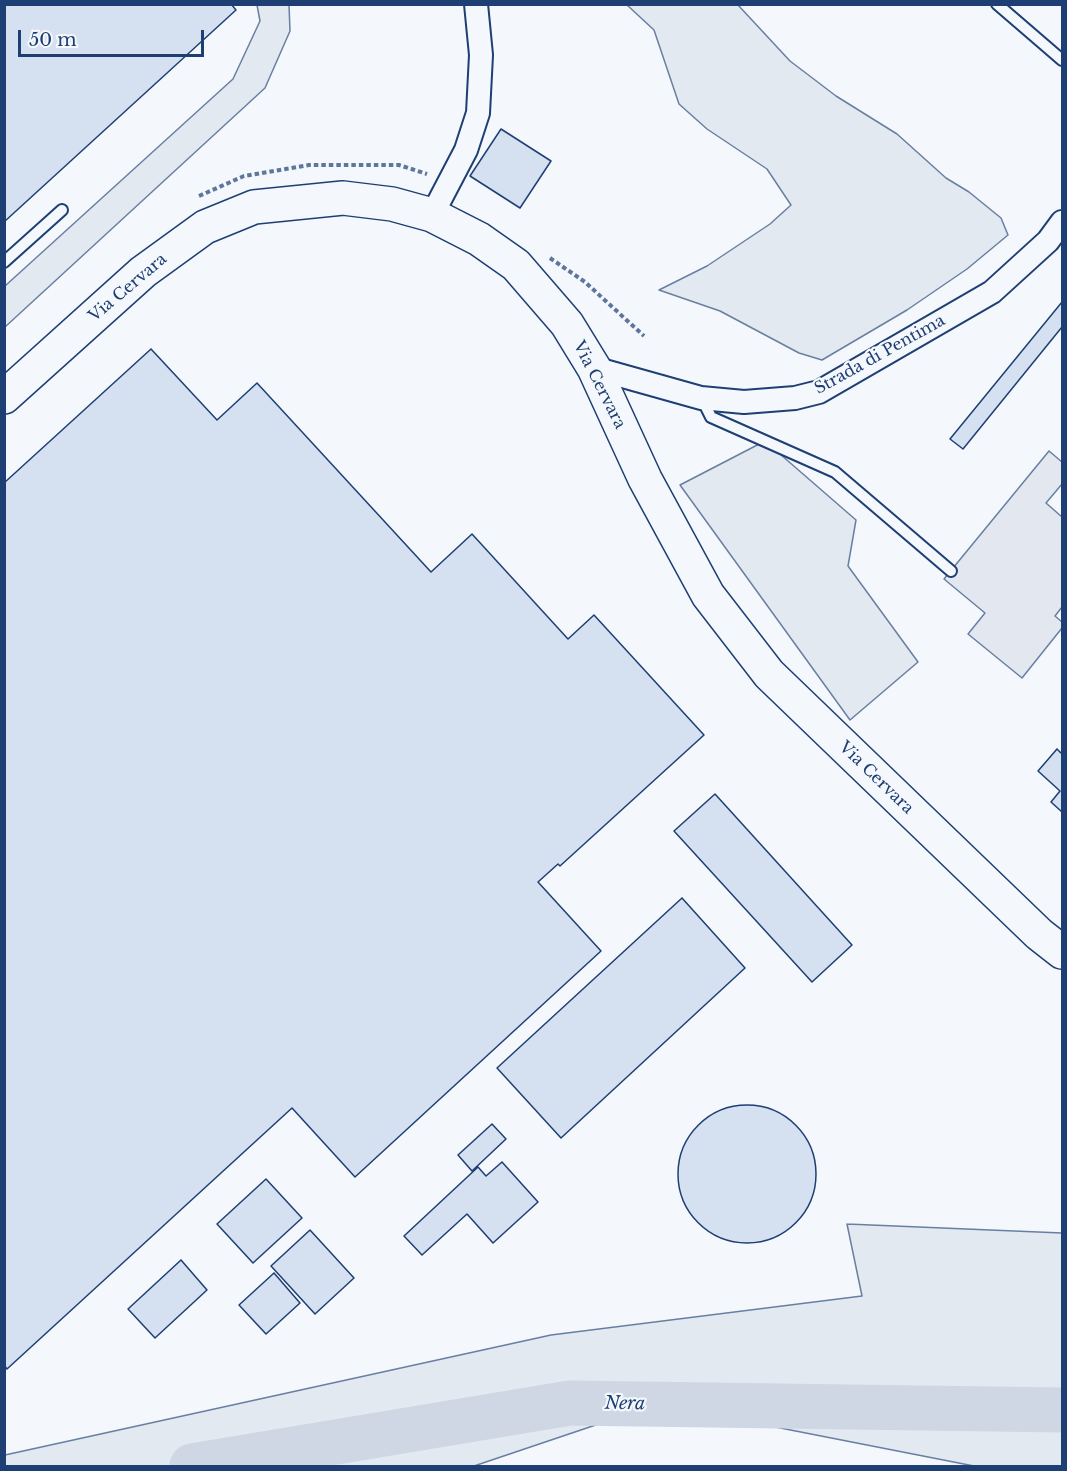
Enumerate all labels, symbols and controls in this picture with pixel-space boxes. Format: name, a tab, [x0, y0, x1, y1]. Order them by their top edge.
scale bar	[21, 18, 207, 56]
text: 50 m	[29, 29, 77, 51]
street label: Via Cervara	[85, 250, 171, 326]
street label: Strada di Pentima	[811, 311, 949, 399]
street label: Via Cervara	[569, 338, 629, 432]
street label: Via Cervara	[835, 738, 917, 818]
water label: Nera	[604, 1393, 646, 1415]

